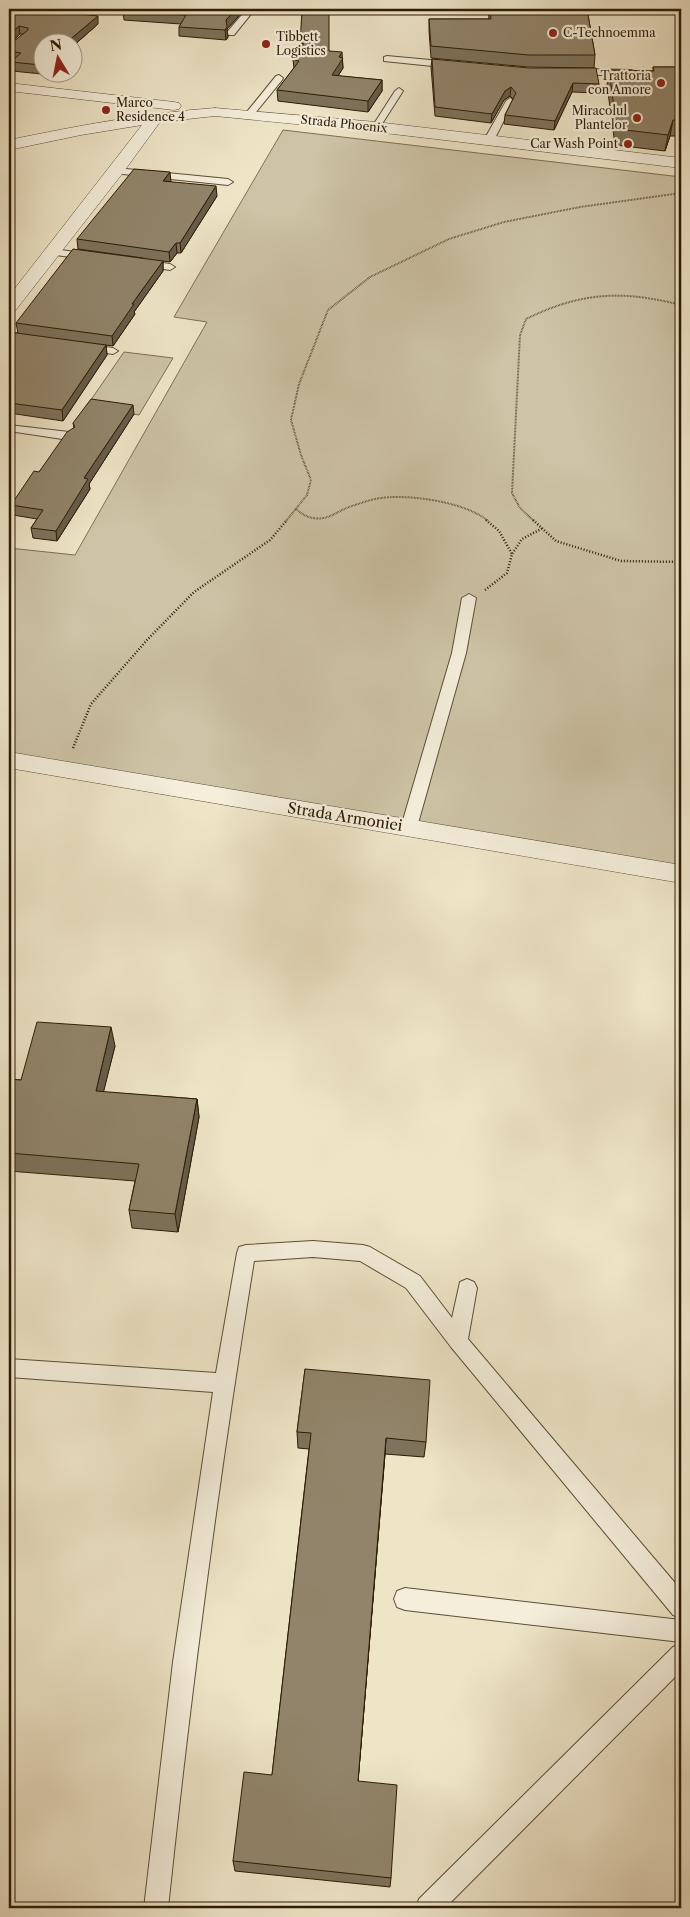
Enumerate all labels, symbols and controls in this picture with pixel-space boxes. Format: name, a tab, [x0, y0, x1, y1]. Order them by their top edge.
place label: C-Technoemma	[563, 25, 656, 40]
marker: C-Technoemma	[547, 27, 559, 39]
place label: Tibbett Logistics	[276, 29, 326, 58]
north arrow	[32, 32, 82, 82]
text: N	[48, 35, 63, 55]
marker: Tibbett Logistics	[260, 38, 272, 50]
place label: Trattoria con Amore	[588, 68, 652, 97]
marker: Trattoria con Amore	[655, 77, 667, 89]
place label: Marco Residence 4	[116, 95, 185, 124]
place label: Miracolul Plantelor	[572, 103, 627, 132]
marker: Marco Residence 4	[100, 104, 112, 116]
street label: Strada Phoenix	[300, 111, 388, 136]
marker: Miracolul Plantelor	[631, 112, 643, 124]
place label: Car Wash Point	[530, 136, 619, 151]
marker: Car Wash Point	[622, 138, 634, 150]
street label: Strada Armoniei	[286, 798, 404, 835]

